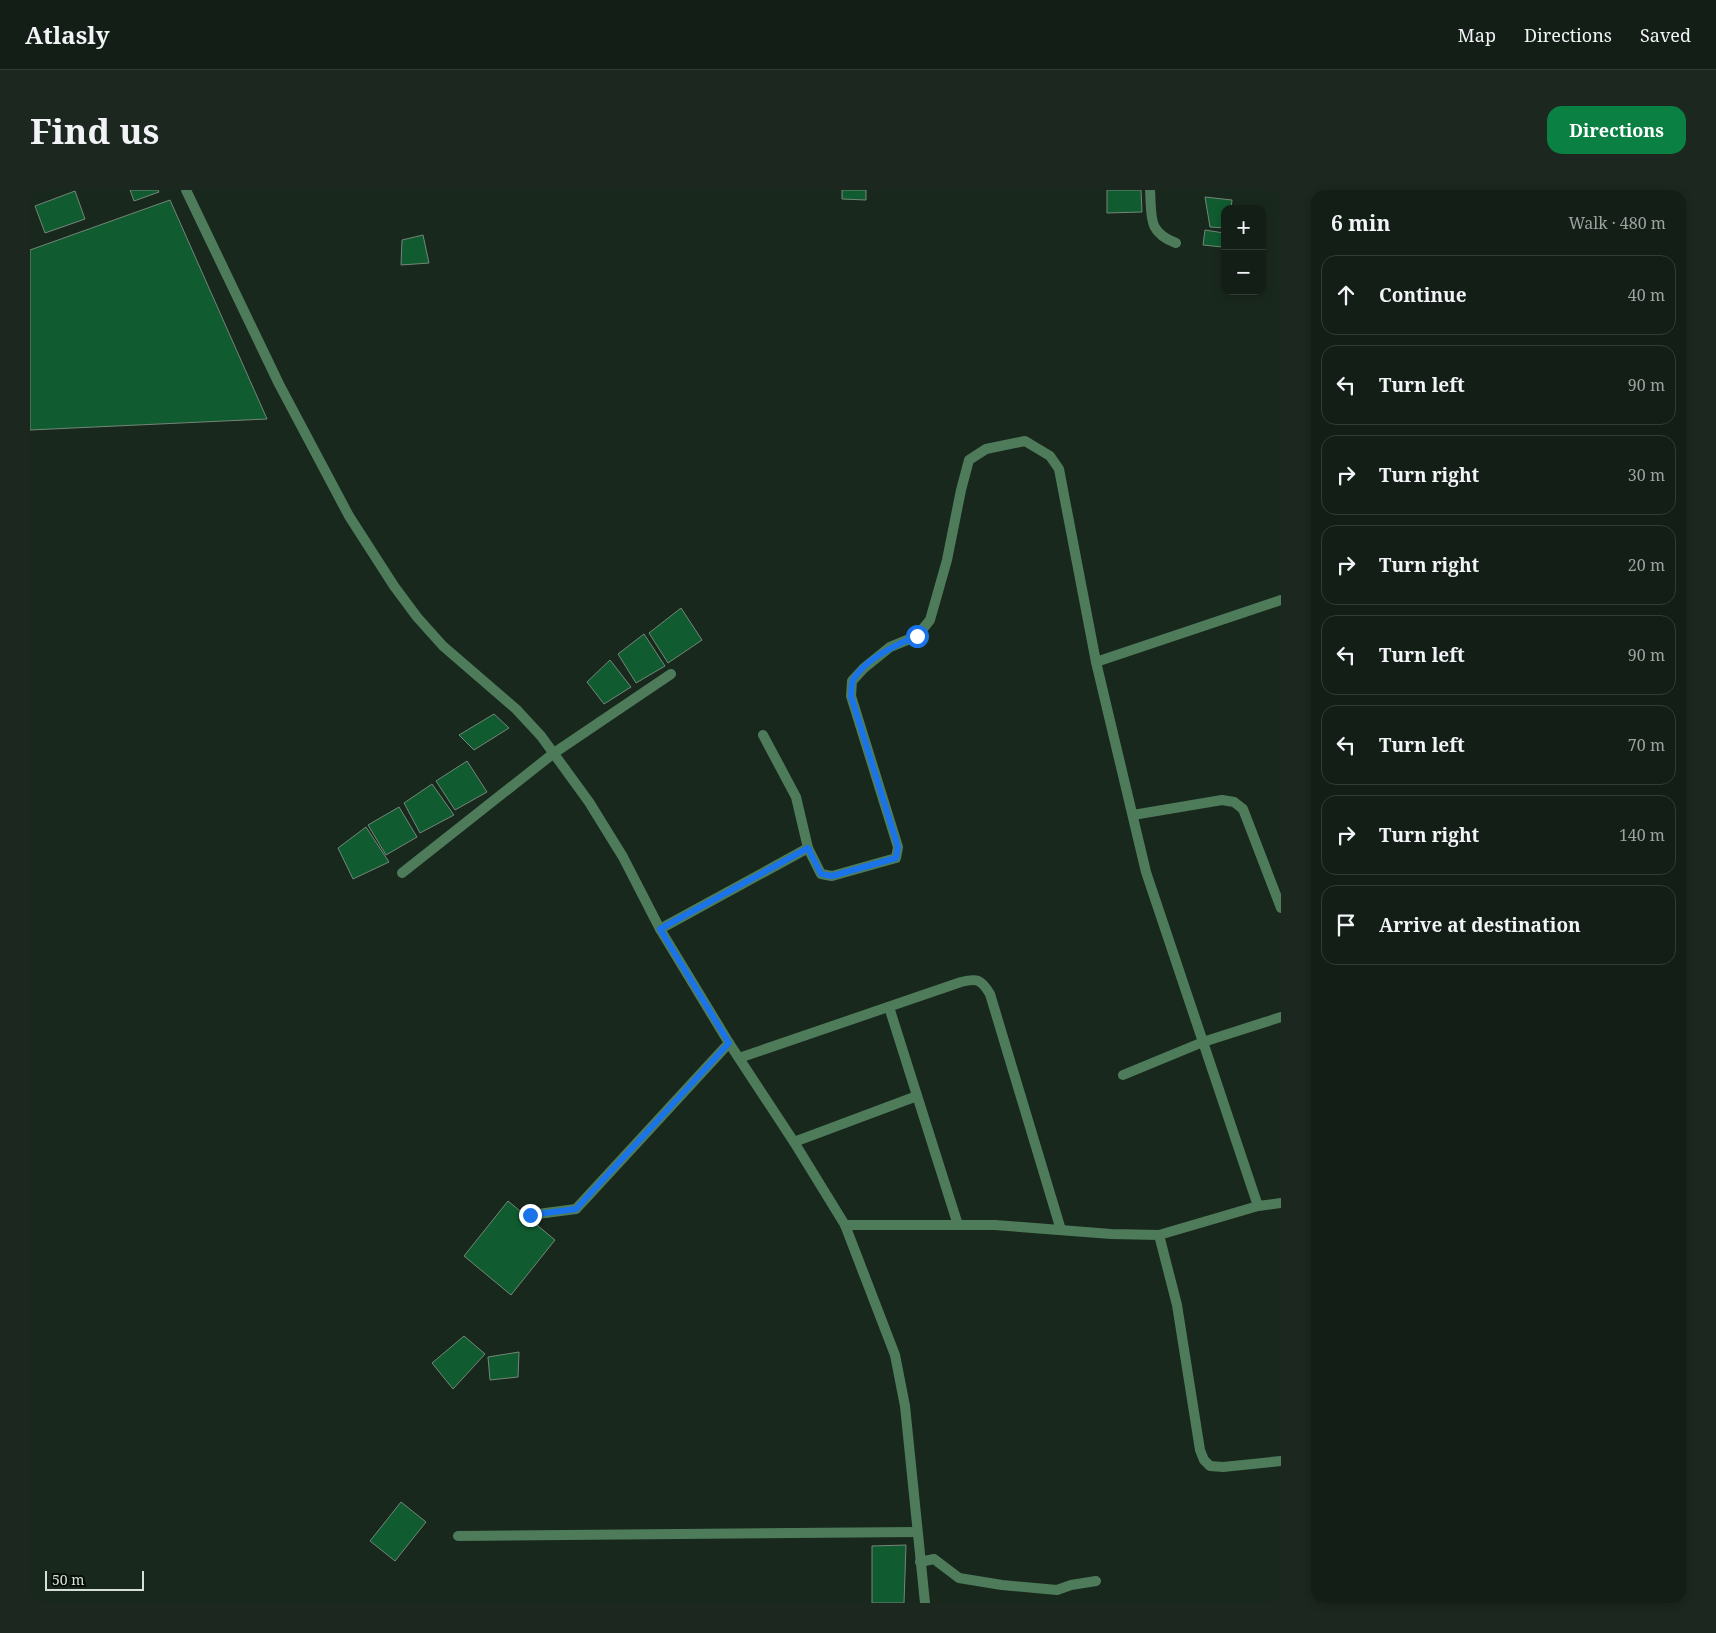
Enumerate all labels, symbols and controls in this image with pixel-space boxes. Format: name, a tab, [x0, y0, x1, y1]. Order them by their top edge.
text: Atlasly	[25, 18, 110, 51]
text: Map	[1458, 23, 1496, 47]
text: Directions	[1524, 23, 1612, 47]
text: Saved	[1640, 23, 1691, 47]
button: Directions	[1547, 106, 1686, 154]
text: Find us	[30, 107, 159, 154]
map controls	[1221, 205, 1266, 295]
button: +	[1221, 205, 1266, 250]
text: 6 min	[1331, 209, 1390, 237]
text: Walk · 480 m	[1569, 212, 1666, 234]
button: −	[1221, 250, 1266, 295]
icon: ahead	[1332, 281, 1360, 309]
text: Continue	[1379, 282, 1467, 308]
text: 40 m	[1628, 284, 1665, 306]
icon: left	[1332, 371, 1360, 399]
text: Turn left	[1379, 372, 1465, 398]
text: 90 m	[1628, 374, 1665, 396]
icon: right	[1332, 461, 1360, 489]
text: Turn right	[1379, 462, 1479, 488]
text: 30 m	[1628, 464, 1665, 486]
icon: right	[1332, 551, 1360, 579]
text: Turn right	[1379, 552, 1479, 578]
text: 20 m	[1628, 554, 1665, 576]
route start	[906, 625, 929, 648]
icon: left	[1332, 641, 1360, 669]
text: Turn left	[1379, 642, 1465, 668]
text: 90 m	[1628, 644, 1665, 666]
icon: left	[1332, 731, 1360, 759]
text: Turn left	[1379, 732, 1465, 758]
text: 70 m	[1628, 734, 1665, 756]
icon: right	[1332, 821, 1360, 849]
text: Turn right	[1379, 822, 1479, 848]
text: 140 m	[1619, 824, 1665, 846]
icon: arrive	[1332, 911, 1360, 939]
text: Arrive at destination	[1379, 912, 1581, 938]
route end	[519, 1204, 542, 1227]
scale bar	[45, 1568, 144, 1591]
text: 50 m	[52, 1570, 85, 1589]

